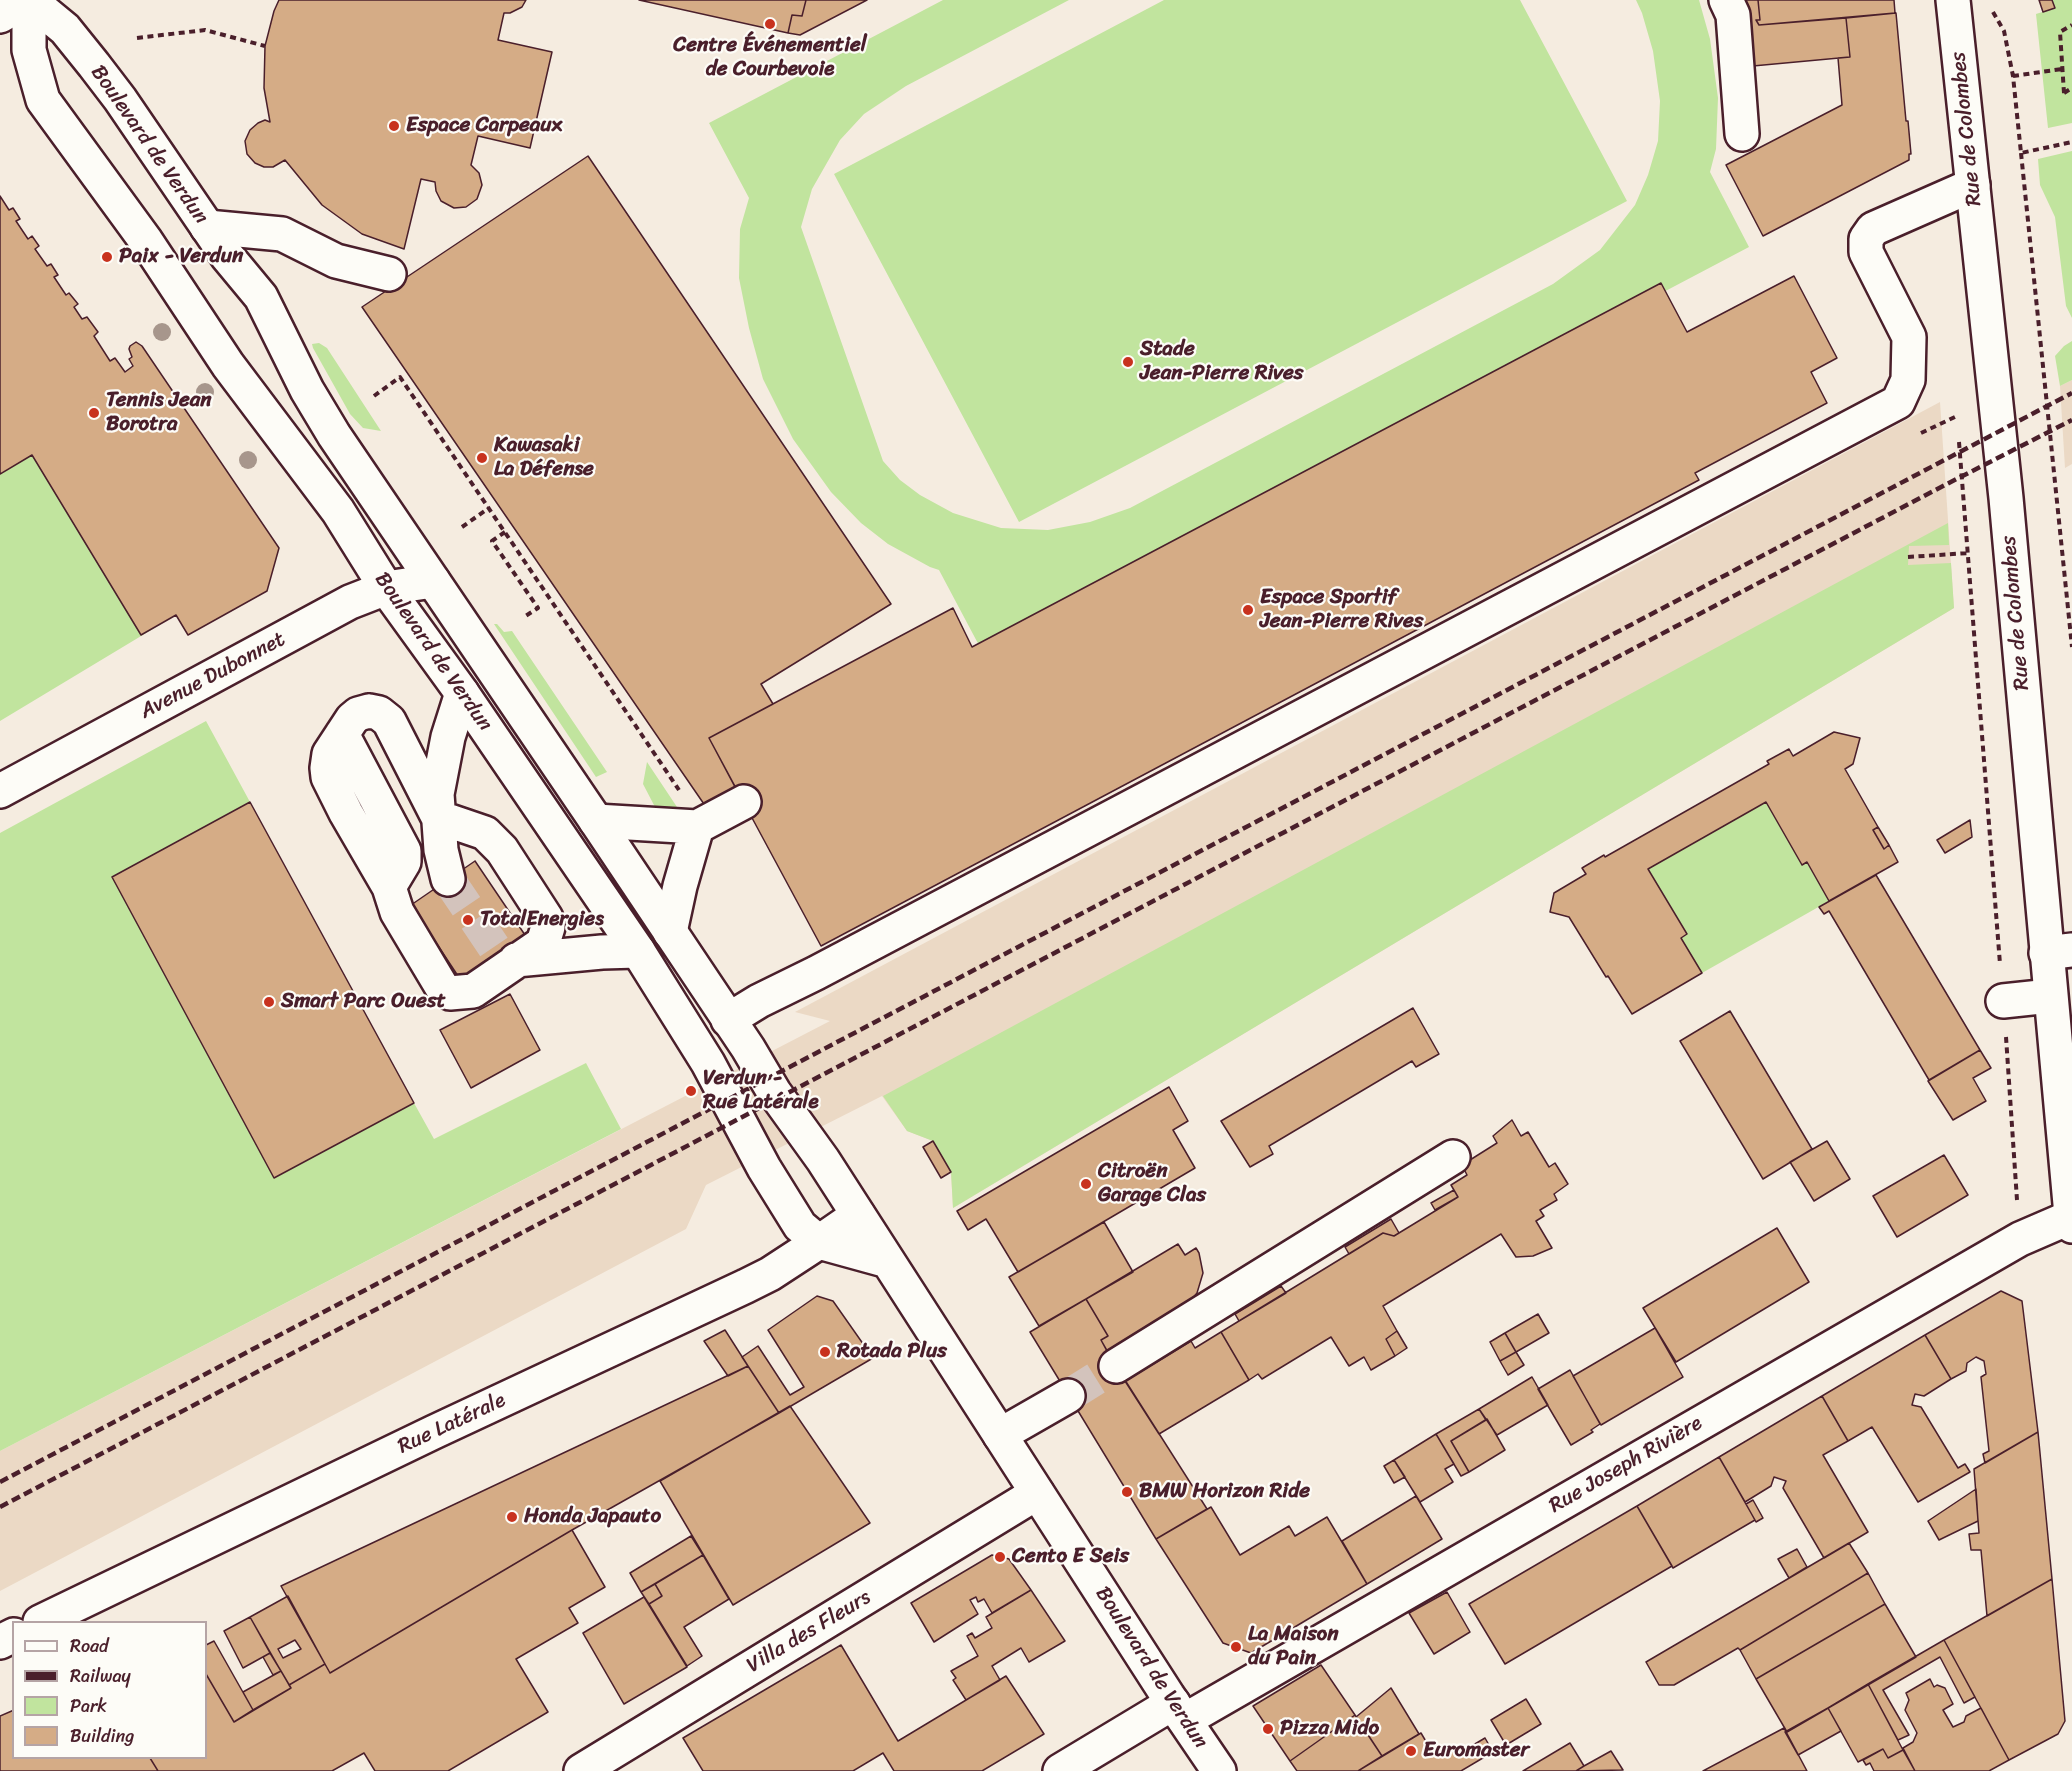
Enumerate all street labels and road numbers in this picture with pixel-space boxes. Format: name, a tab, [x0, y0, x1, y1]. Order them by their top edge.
street label: Rue de Colombes	[1946, 51, 1988, 207]
street label: Boulevard de Verdun	[85, 61, 213, 229]
street label: Rue de Colombes	[1997, 535, 2035, 691]
street label: Boulevard de Verdun	[369, 568, 497, 736]
street label: Avenue Dubonnet	[136, 627, 290, 725]
street label: Rue Latérale	[394, 1388, 510, 1460]
street label: Rue Joseph Rivière	[1545, 1411, 1707, 1519]
street label: Boulevard de Verdun	[1089, 1582, 1213, 1754]
street label: Villa des Fleurs	[743, 1585, 875, 1679]

